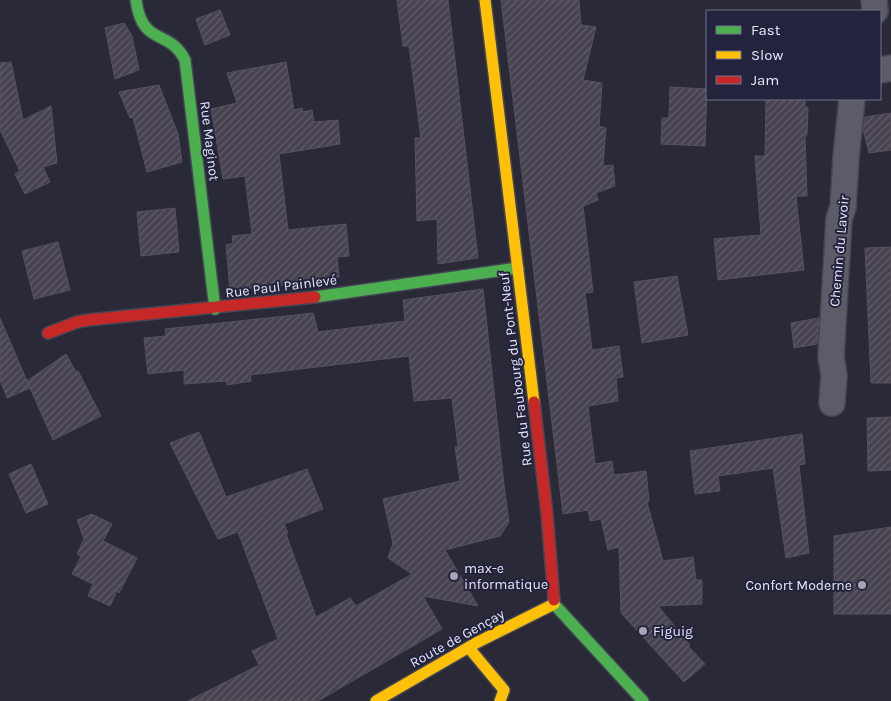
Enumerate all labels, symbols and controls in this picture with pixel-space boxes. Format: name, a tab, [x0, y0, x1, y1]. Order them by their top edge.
legend	[706, 10, 881, 100]
text: Fast	[751, 21, 781, 39]
text: Slow	[751, 46, 783, 64]
text: Jam	[751, 71, 779, 89]
street label: Rue Maginot	[196, 100, 223, 182]
street label: Chemin du Lavoir	[826, 194, 853, 307]
street label: Rue Paul Painlevé	[224, 271, 338, 302]
street label: Rue du Faubourg du Pont-Neuf	[495, 271, 536, 467]
place label: max-e informatique	[464, 560, 548, 593]
marker: max-e informatique	[448, 570, 460, 582]
place label: Confort Moderne	[746, 577, 852, 594]
marker: Confort Moderne	[856, 579, 868, 591]
street label: Route de Gençay	[407, 605, 508, 671]
place label: Figuig	[653, 623, 693, 640]
marker: Figuig	[637, 625, 649, 637]

